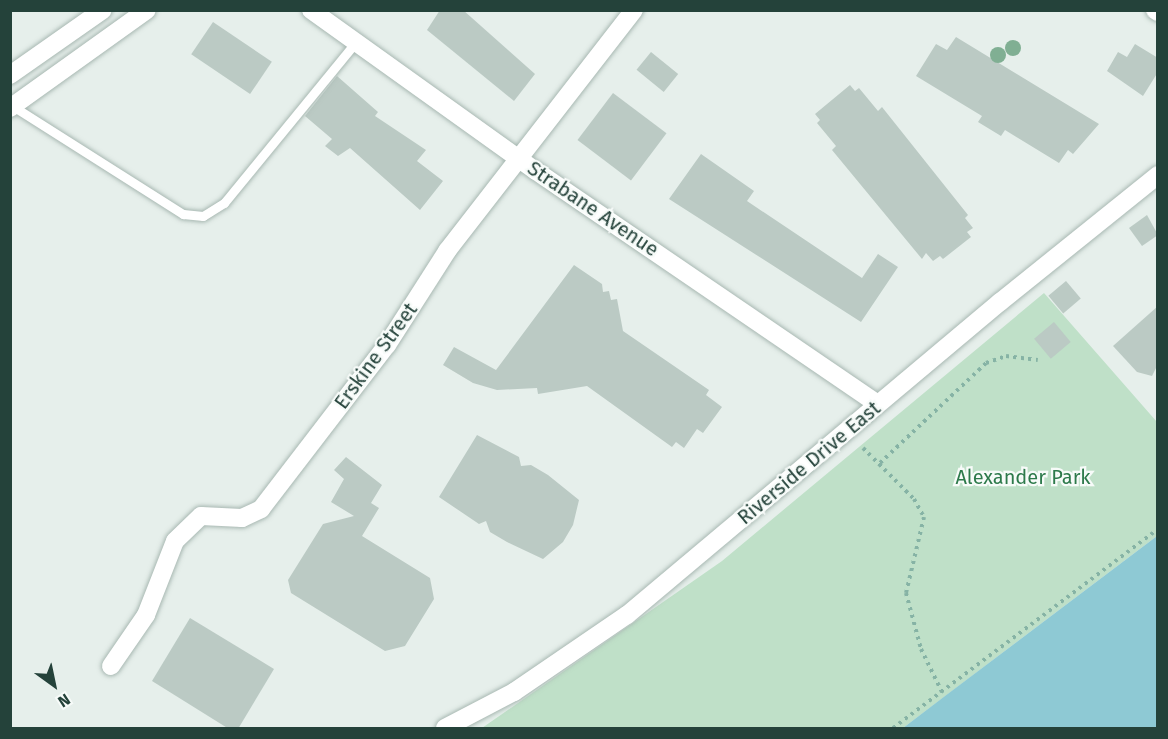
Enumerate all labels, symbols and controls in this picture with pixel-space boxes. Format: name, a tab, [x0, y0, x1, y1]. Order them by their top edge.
street label: Strabane Avenue	[523, 156, 663, 262]
street label: Erskine Street	[329, 298, 423, 414]
street label: Riverside Drive East	[733, 396, 885, 530]
park label: Alexander Park	[955, 465, 1091, 489]
north arrow	[24, 655, 84, 715]
text: N	[54, 690, 74, 711]

